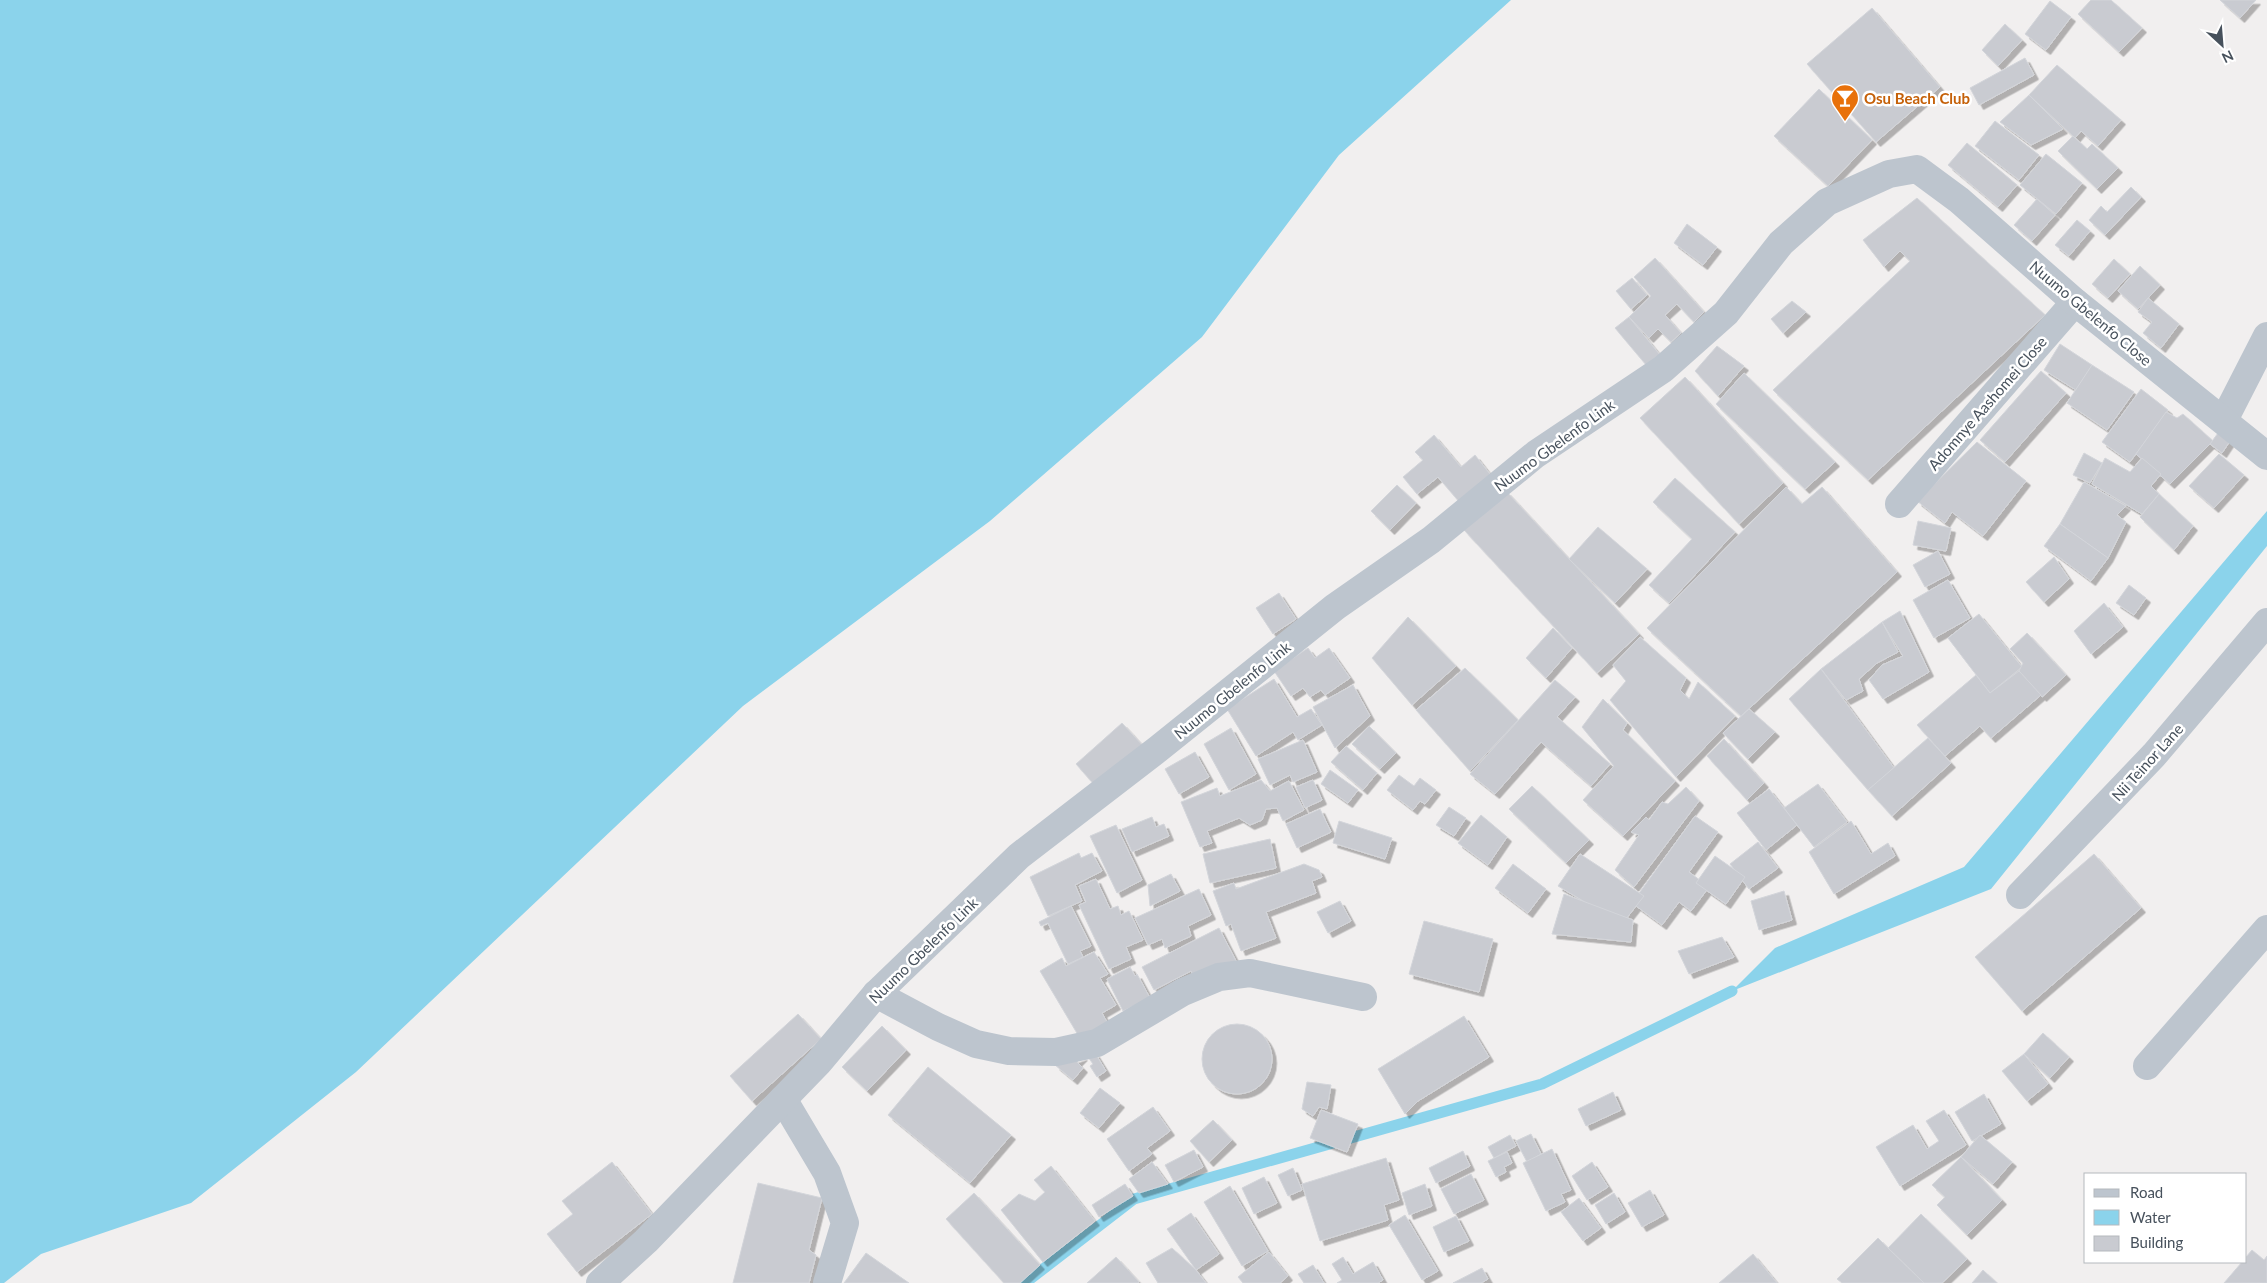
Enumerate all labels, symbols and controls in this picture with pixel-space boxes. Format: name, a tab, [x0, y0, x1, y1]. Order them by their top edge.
north arrow	[2197, 20, 2247, 70]
text: N	[2219, 47, 2236, 67]
bar icon: Osu Beach Club	[1830, 83, 1860, 122]
place label: Osu Beach Club	[1864, 89, 1970, 107]
street label: Nuumo Gbelenfo Close	[2026, 257, 2156, 369]
street label: Adomnye Aashomei Close	[1924, 332, 2050, 474]
street label: Nuumo Gbelenfo Link	[1490, 395, 1618, 495]
street label: Nuumo Gbelenfo Link	[1170, 637, 1294, 742]
street label: Nii Teinor Lane	[2108, 720, 2186, 804]
street label: Nuumo Gbelenfo Link	[865, 893, 981, 1007]
legend	[2084, 1173, 2247, 1263]
text: Road	[2130, 1183, 2163, 1201]
text: Water	[2130, 1208, 2171, 1226]
text: Building	[2130, 1233, 2183, 1251]

